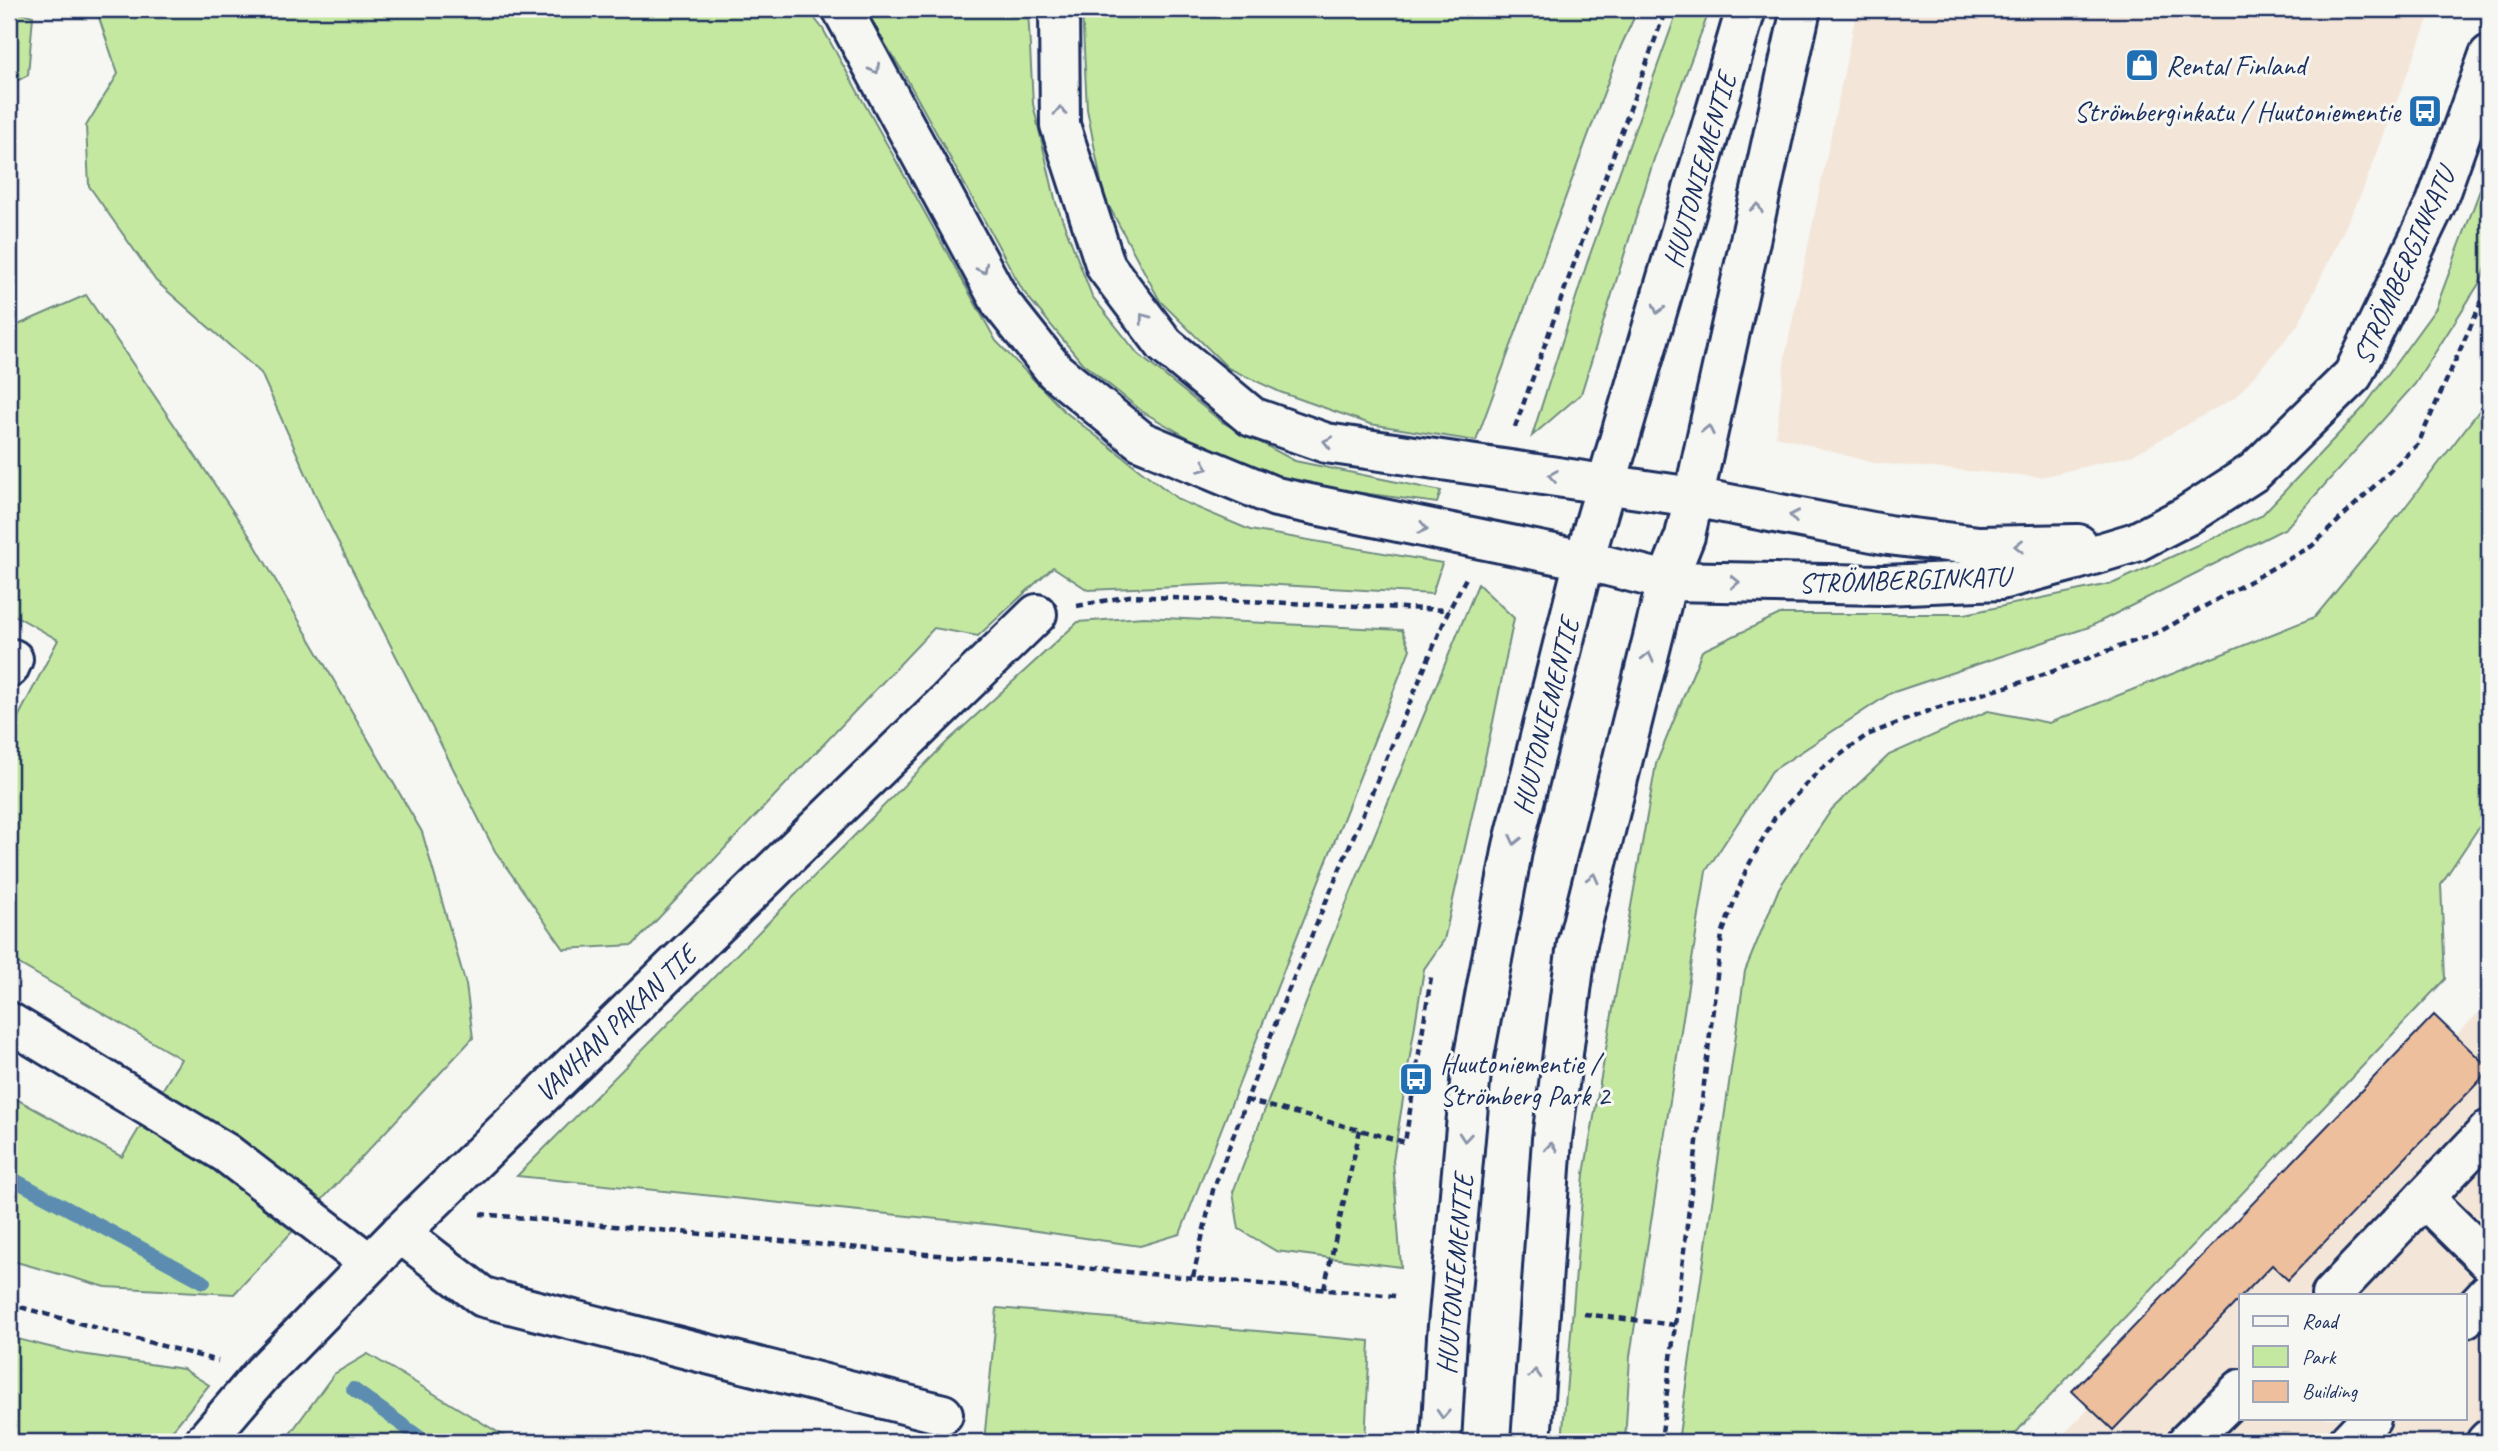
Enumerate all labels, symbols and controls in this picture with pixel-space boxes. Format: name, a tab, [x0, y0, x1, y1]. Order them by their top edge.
shop icon: Rental Finland	[2123, 46, 2161, 84]
place label: Rental Finland	[2166, 48, 2310, 83]
one-way arrow	[867, 61, 880, 74]
street label: HUUTONIEMENTIE	[1655, 65, 1745, 272]
bus stop icon: Strömberginkatu / Huutoniementie	[2406, 92, 2444, 130]
place label: Strömberginkatu / Huutoniementie	[2074, 94, 2402, 129]
one-way arrow	[1052, 105, 1068, 115]
street label: STRÖMBERGINKATU	[2345, 158, 2465, 370]
one-way arrow	[1749, 202, 1764, 214]
one-way arrow	[975, 262, 988, 274]
one-way arrow	[1652, 303, 1667, 315]
one-way arrow	[1140, 313, 1153, 326]
one-way arrow	[1700, 424, 1714, 436]
one-way arrow	[1322, 436, 1334, 450]
one-way arrow	[1198, 459, 1210, 473]
one-way arrow	[1547, 469, 1559, 484]
one-way arrow	[1788, 510, 1800, 525]
one-way arrow	[1417, 519, 1429, 534]
one-way arrow	[2013, 538, 2024, 554]
street label: STRÖMBERGINKATU	[1798, 558, 2016, 601]
one-way arrow	[1730, 575, 1741, 590]
street label: HUUTONIEMENTIE	[1504, 611, 1588, 818]
one-way arrow	[1640, 652, 1654, 664]
one-way arrow	[1508, 834, 1523, 846]
one-way arrow	[1585, 872, 1599, 884]
street label: VANHAN PAKAN TIE	[527, 935, 706, 1109]
place label: Huutoniementie / Strömberg Park 2	[1440, 1046, 1612, 1113]
bus stop icon: Huutoniementie / Strömberg Park 2	[1397, 1060, 1435, 1098]
one-way arrow	[1458, 1132, 1473, 1143]
one-way arrow	[1543, 1141, 1558, 1152]
street label: HUUTONIEMENTIE	[1428, 1169, 1481, 1376]
legend	[2239, 1294, 2466, 1420]
text: Road	[2302, 1308, 2341, 1334]
text: Park	[2302, 1344, 2337, 1370]
one-way arrow	[1527, 1368, 1542, 1379]
text: Building	[2302, 1378, 2359, 1404]
one-way arrow	[1435, 1409, 1450, 1420]

